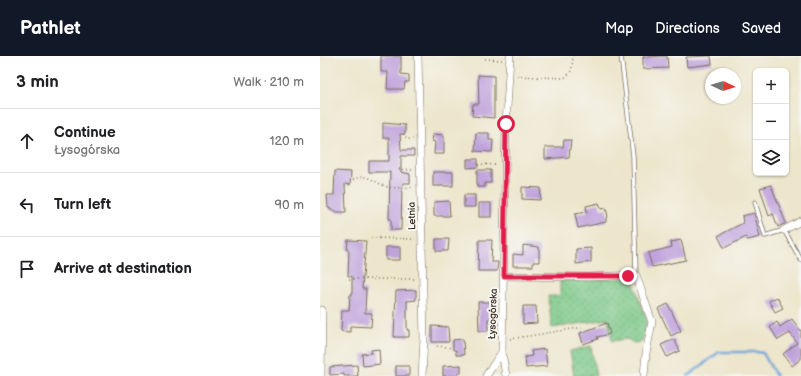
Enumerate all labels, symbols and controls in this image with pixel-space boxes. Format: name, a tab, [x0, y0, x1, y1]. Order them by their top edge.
text: Pathlet	[20, 17, 81, 40]
text: Map	[605, 20, 633, 37]
text: Directions	[655, 20, 720, 37]
text: Saved	[742, 20, 781, 37]
north arrow	[705, 68, 741, 104]
map controls	[753, 68, 789, 176]
button: +	[753, 68, 789, 104]
text: 3 min	[16, 72, 59, 92]
text: Walk · 210 m	[233, 74, 304, 90]
button: −	[753, 104, 789, 140]
route start	[497, 115, 515, 133]
text: Continue	[54, 123, 116, 142]
icon: ahead	[16, 130, 38, 152]
text: 120 m	[269, 133, 304, 149]
button: layers	[753, 140, 789, 176]
text: Łysogórska	[54, 142, 120, 158]
icon: left	[16, 194, 38, 216]
text: Turn left	[54, 195, 111, 214]
text: 90 m	[275, 197, 304, 213]
street label: Letnia	[406, 202, 418, 230]
icon: arrive	[16, 258, 38, 280]
text: Arrive at destination	[54, 259, 192, 278]
route end	[619, 267, 637, 285]
street label: Łysogórska	[486, 288, 500, 340]

